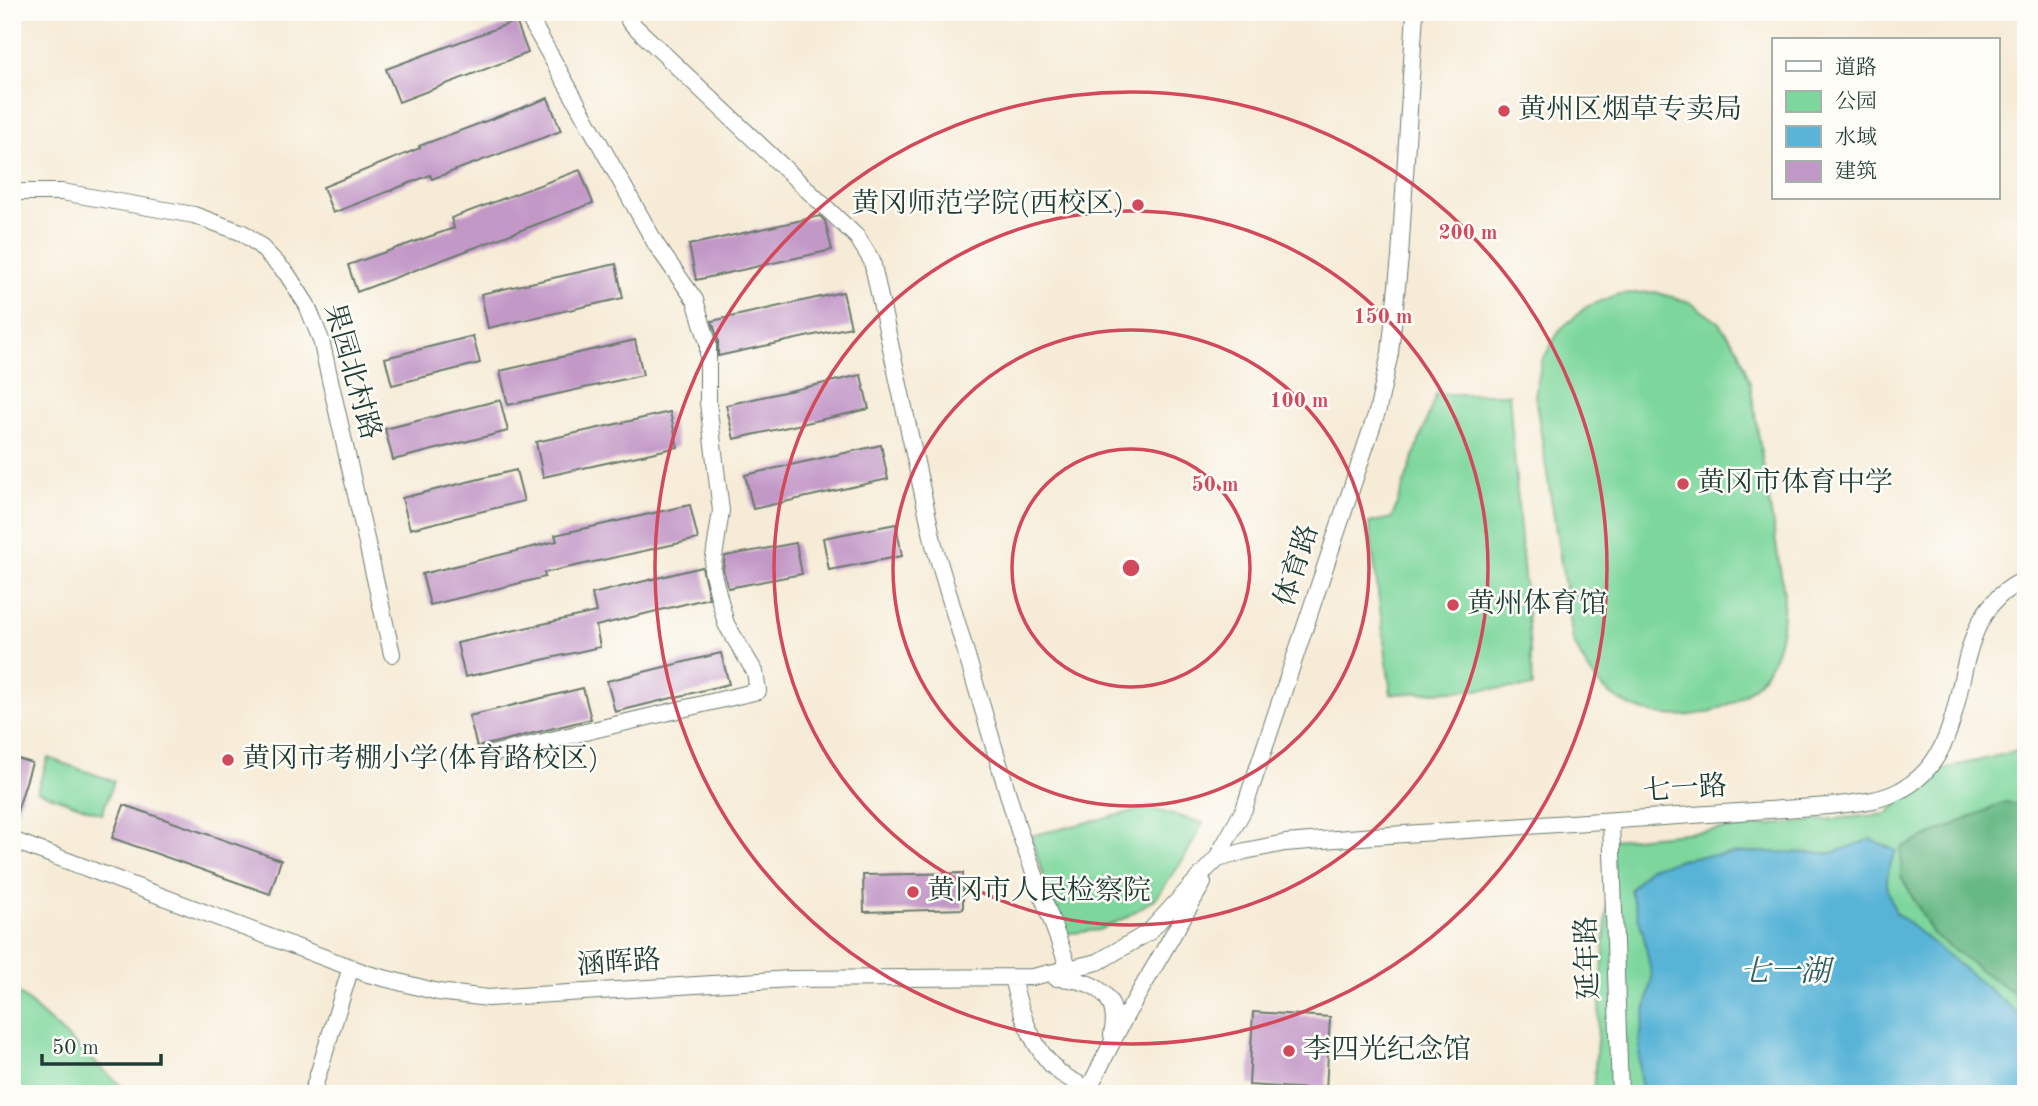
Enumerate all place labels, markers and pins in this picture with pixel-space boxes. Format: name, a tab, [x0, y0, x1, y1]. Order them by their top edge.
place label: 黄州区烟草专卖局	[1518, 94, 1742, 125]
marker: 黄州区烟草专卖局	[1496, 103, 1512, 119]
place label: 黄冈师范学院(西校区)	[851, 188, 1124, 219]
marker: 黄冈师范学院(西校区)	[1130, 197, 1146, 213]
place label: 黄冈市体育中学	[1697, 467, 1893, 498]
marker: 黄冈市体育中学	[1675, 476, 1691, 492]
centre of rings	[1119, 556, 1143, 580]
place label: 黄州体育馆	[1467, 588, 1607, 619]
marker: 黄州体育馆	[1445, 597, 1461, 613]
place label: 黄冈市考棚小学(体育路校区)	[242, 743, 599, 774]
marker: 黄冈市考棚小学(体育路校区)	[220, 752, 236, 768]
place label: 黄冈市人民检察院	[927, 875, 1151, 906]
marker: 黄冈市人民检察院	[905, 884, 921, 900]
place label: 李四光纪念馆	[1303, 1034, 1471, 1065]
marker: 李四光纪念馆	[1281, 1043, 1297, 1059]

